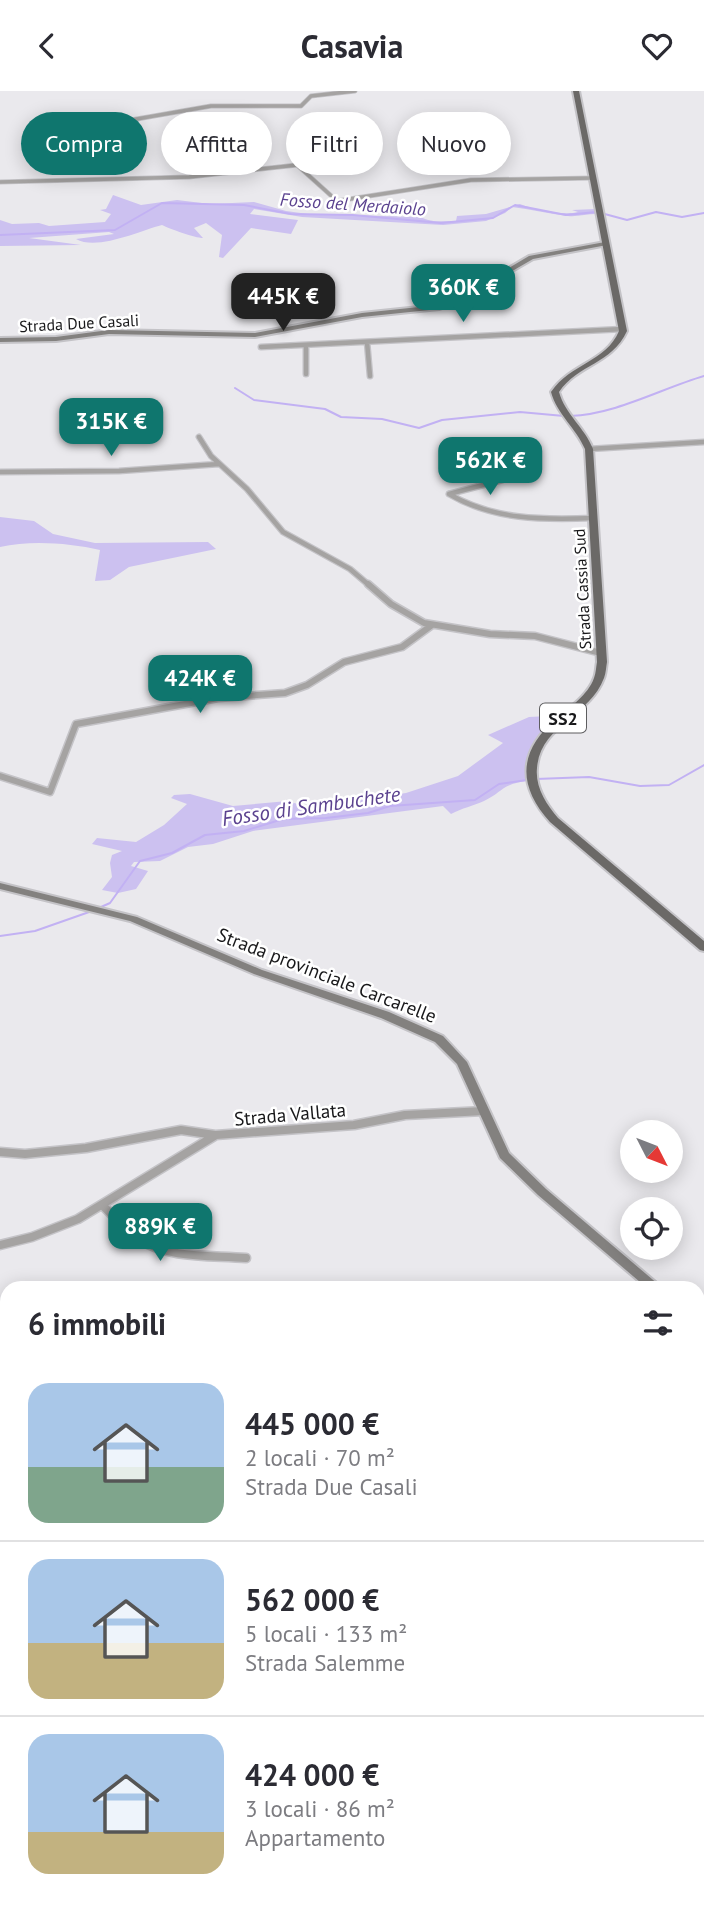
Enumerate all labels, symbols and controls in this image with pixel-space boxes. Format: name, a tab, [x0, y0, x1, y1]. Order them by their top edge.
text: Casavia	[301, 25, 403, 67]
icon: back	[28, 27, 66, 65]
icon: heart	[638, 27, 676, 65]
chip: Compra	[21, 112, 147, 175]
chip: Affitta	[161, 112, 272, 175]
chip: Filtri	[286, 112, 383, 175]
chip: Nuovo	[397, 112, 511, 175]
water label: Fosso del Merdaiolo	[279, 187, 427, 221]
pin: 360K €	[406, 265, 520, 324]
text: 360K €	[427, 272, 499, 301]
pin: 445K €	[226, 273, 340, 333]
text: 445K €	[247, 281, 319, 310]
street label: Strada Due Casali	[19, 310, 139, 336]
pin: 315K €	[54, 399, 168, 458]
text: 315K €	[75, 406, 147, 435]
pin: 562K €	[433, 437, 547, 497]
text: 562K €	[454, 445, 526, 474]
street label: Strada Cassia Sud	[569, 528, 595, 650]
pin: 424K €	[143, 655, 257, 715]
text: 424K €	[164, 663, 236, 692]
road number: SS2	[540, 703, 586, 733]
water label: Fosso di Sambuchete	[220, 780, 402, 832]
street label: Strada provinciale Carcarelle	[214, 922, 440, 1028]
street label: Strada Vallata	[233, 1097, 347, 1131]
north arrow	[620, 1120, 682, 1183]
map controls	[620, 1120, 683, 1260]
button: locate	[620, 1197, 683, 1260]
pin: 889K €	[103, 1203, 217, 1263]
text: 889K €	[124, 1211, 196, 1240]
text: 6 immobili	[28, 1304, 166, 1343]
icon: filters	[639, 1304, 677, 1342]
text: 445 000 €	[245, 1404, 379, 1443]
icon: home	[84, 1411, 168, 1495]
text: 2 locali · 70 m²	[245, 1443, 395, 1472]
text: Strada Due Casali	[245, 1472, 418, 1501]
text: 562 000 €	[245, 1580, 379, 1619]
icon: home	[84, 1587, 168, 1671]
text: 5 locali · 133 m²	[245, 1619, 407, 1648]
text: Strada Salemme	[245, 1648, 405, 1677]
text: 424 000 €	[245, 1755, 379, 1794]
icon: home	[84, 1762, 168, 1846]
text: 3 locali · 86 m²	[245, 1794, 395, 1823]
text: Appartamento	[245, 1823, 385, 1852]

